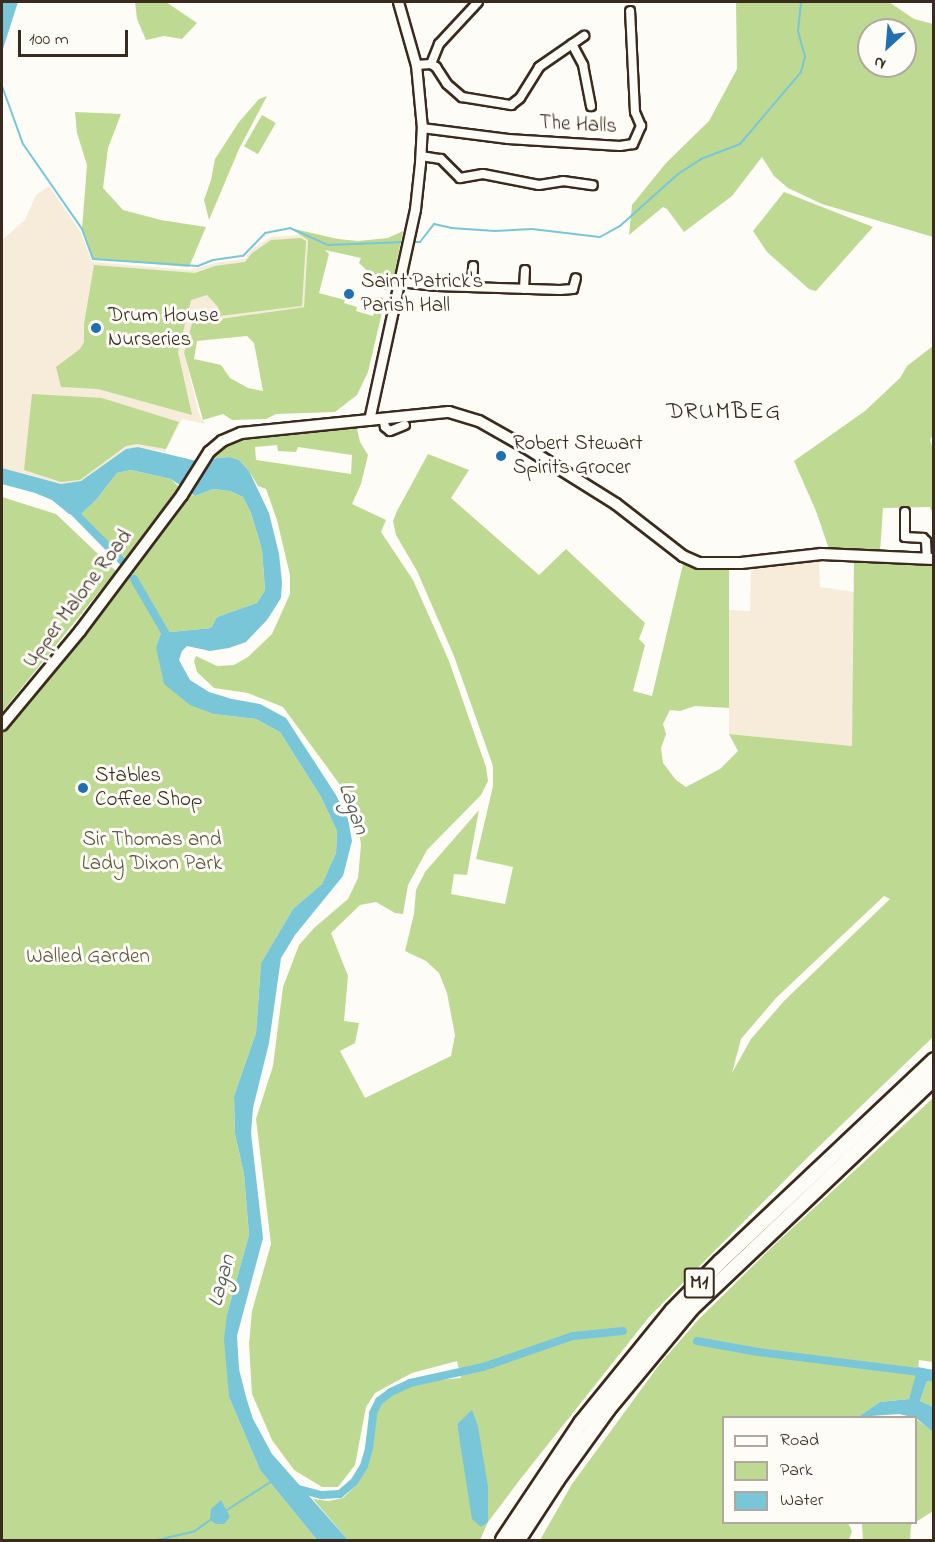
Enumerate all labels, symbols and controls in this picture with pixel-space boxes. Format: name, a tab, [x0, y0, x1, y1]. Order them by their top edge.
scale bar	[21, 18, 130, 56]
north arrow	[857, 18, 917, 78]
text: 100 m	[29, 27, 69, 53]
text: N	[870, 49, 890, 76]
street label: The Halls	[538, 110, 618, 140]
place label: Saint Patrick's Parish Hall	[361, 269, 483, 319]
marker: Saint Patrick's Parish Hall	[342, 287, 356, 301]
place label: Drum House Nurseries	[108, 303, 219, 353]
marker: Drum House Nurseries	[89, 321, 103, 335]
district label: DRUMBEG	[666, 399, 782, 427]
place label: Robert Stewart Spirits Grocer	[513, 431, 643, 481]
marker: Robert Stewart Spirits Grocer	[494, 449, 508, 463]
street label: Upper Malone Road	[18, 525, 138, 673]
place label: Stables Coffee Shop	[95, 763, 202, 813]
water label: Lagan	[331, 780, 373, 838]
marker: Stables Coffee Shop	[76, 781, 90, 795]
park label: Sir Thomas and Lady Dixon Park	[82, 827, 222, 877]
park label: Walled Garden	[26, 944, 150, 970]
water label: Lagan	[203, 1252, 243, 1310]
road number: M1	[682, 1266, 716, 1300]
legend	[722, 1416, 917, 1524]
text: Road	[780, 1428, 819, 1454]
text: Park	[780, 1458, 813, 1484]
text: Water	[780, 1488, 823, 1514]

